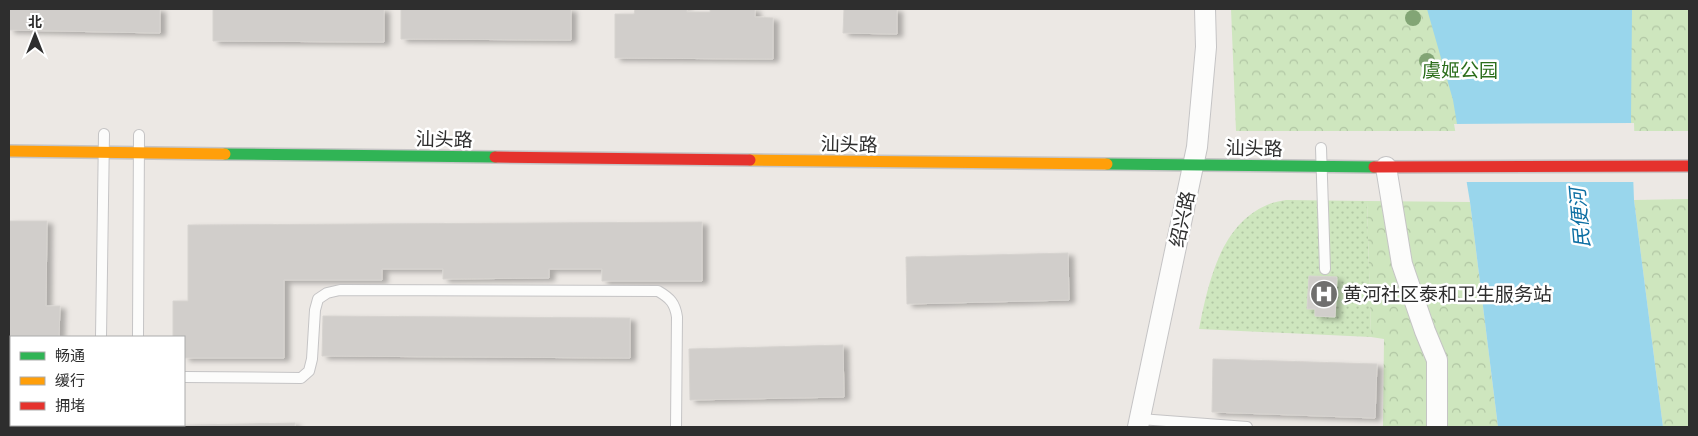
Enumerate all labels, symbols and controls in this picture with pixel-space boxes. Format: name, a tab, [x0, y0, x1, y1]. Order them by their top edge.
north arrow	[10, 10, 60, 60]
text: 北	[28, 13, 42, 31]
park label: 虞姬公园	[1422, 58, 1498, 82]
street label: 汕头路	[415, 127, 473, 151]
street label: 汕头路	[820, 132, 878, 156]
street label: 汕头路	[1225, 136, 1283, 160]
water label: 民便河	[1564, 183, 1596, 249]
street label: 绍兴路	[1164, 189, 1200, 249]
hospital icon: 黄河社区泰和卫生服务站	[1309, 279, 1339, 309]
place label: 黄河社区泰和卫生服务站	[1343, 282, 1552, 306]
legend	[10, 336, 185, 426]
text: 畅通	[55, 346, 85, 365]
text: 缓行	[55, 371, 85, 390]
text: 拥堵	[55, 396, 85, 415]

